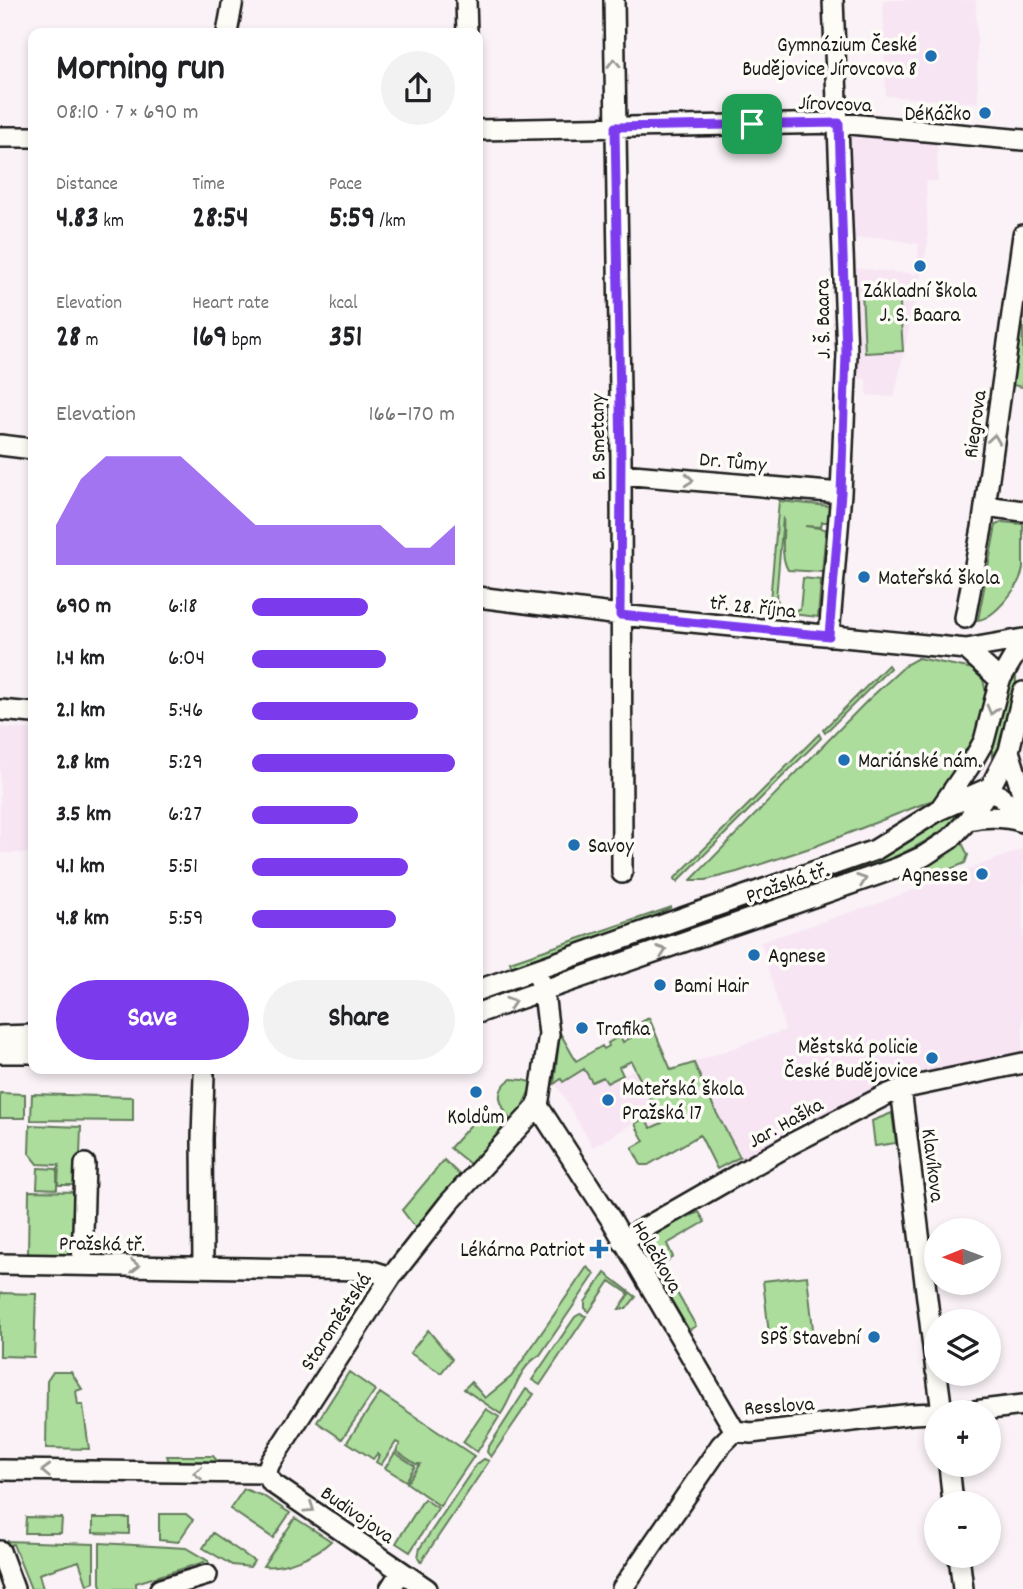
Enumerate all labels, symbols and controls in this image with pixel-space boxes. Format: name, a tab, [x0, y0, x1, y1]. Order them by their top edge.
place label: Gymnázium České Budějovice Jírovcova 8	[742, 32, 917, 86]
text: Morning run	[56, 43, 225, 98]
marker: Gymnázium České Budějovice Jírovcova 8	[923, 48, 939, 64]
button: share	[381, 51, 455, 125]
one-way arrow	[607, 58, 622, 69]
street label: Jírovcova	[797, 90, 873, 122]
pin	[722, 94, 782, 154]
text: 08:10 · 7 × 690 m	[56, 97, 199, 130]
place label: DéKáčko	[905, 101, 971, 131]
icon: arrive	[733, 105, 771, 143]
marker: DéKáčko	[977, 105, 993, 121]
text: Distance	[56, 172, 118, 199]
text: Time	[192, 172, 225, 199]
text: Pace	[329, 172, 362, 199]
text: 4.83	[56, 199, 99, 242]
text: 28:54	[192, 199, 249, 242]
text: 5:59	[329, 199, 375, 242]
text: km	[99, 209, 124, 236]
text: /km	[375, 209, 406, 236]
marker: Základní škola J. S. Baara	[912, 258, 928, 274]
street label: J. Š. Baara	[809, 277, 841, 359]
place label: Základní škola J. S. Baara	[863, 278, 978, 332]
text: Elevation	[56, 291, 122, 318]
text: Heart rate	[192, 291, 269, 318]
text: kcal	[329, 291, 358, 318]
text: 28	[56, 318, 81, 361]
text: 169	[192, 318, 227, 361]
text: 351	[329, 318, 362, 361]
text: m	[81, 328, 99, 355]
text: bpm	[227, 328, 262, 355]
street label: Riegrova	[957, 387, 997, 460]
street label: B. Smetany	[584, 393, 616, 481]
text: Elevation	[56, 399, 136, 432]
text: 166–170 m	[369, 399, 455, 432]
one-way arrow	[987, 433, 1002, 445]
street label: Dr. Tůmy	[698, 446, 768, 482]
one-way arrow	[684, 472, 695, 487]
place label: Mateřská škola	[878, 565, 1001, 595]
marker: Mateřská škola	[856, 569, 872, 585]
street label: tř. 28. října	[708, 590, 798, 629]
text: 690 m	[56, 591, 111, 624]
text: 6:18	[168, 591, 197, 624]
text: 1.4 km	[56, 643, 105, 676]
text: 6:04	[168, 643, 205, 676]
text: 2.1 km	[56, 695, 105, 728]
text: 5:46	[168, 695, 203, 728]
one-way arrow	[986, 704, 1000, 716]
text: 2.8 km	[56, 747, 110, 780]
text: 5:29	[168, 747, 203, 780]
place label: Mariánské nám.	[858, 748, 981, 778]
marker: Mariánské nám.	[836, 752, 852, 768]
text: 3.5 km	[56, 799, 111, 832]
text: 6:27	[168, 799, 202, 832]
place label: Savoy	[588, 833, 634, 863]
marker: Savoy	[566, 837, 582, 853]
text: 4.1 km	[56, 851, 105, 884]
text: 5:51	[168, 851, 198, 884]
street label: Pražská tř.	[742, 857, 834, 913]
place label: Agnesse	[901, 862, 968, 892]
marker: Agnesse	[974, 866, 990, 882]
one-way arrow	[856, 874, 868, 888]
text: 4.8 km	[56, 903, 109, 936]
text: 5:59	[168, 903, 204, 936]
place label: Agnese	[768, 943, 826, 973]
one-way arrow	[655, 945, 667, 959]
marker: Agnese	[746, 947, 762, 963]
place label: Bami Hair	[674, 973, 749, 1003]
marker: Bami Hair	[652, 977, 668, 993]
button: Save	[56, 980, 249, 1060]
button: Share	[263, 980, 455, 1060]
one-way arrow	[505, 996, 517, 1011]
place label: Trafika	[596, 1016, 651, 1046]
marker: Trafika	[574, 1020, 590, 1036]
place label: Městská policie České Budějovice	[784, 1034, 918, 1088]
marker: Městská policie České Budějovice	[924, 1050, 940, 1066]
place label: Mateřská škola Pražská 17	[622, 1076, 745, 1130]
marker: Koldům	[468, 1084, 484, 1100]
street label: Jar. Haška	[743, 1091, 830, 1158]
marker: Mateřská škola Pražská 17	[600, 1092, 616, 1108]
place label: Koldům	[447, 1104, 505, 1134]
street label: Klavíkova	[912, 1127, 951, 1205]
street label: Holečkova	[623, 1216, 689, 1300]
north arrow	[924, 1218, 1001, 1295]
map controls	[924, 1218, 1001, 1568]
street label: Pražská tř.	[59, 1230, 145, 1262]
place label: Lékárna Patriot	[460, 1237, 585, 1267]
marker: Lékárna Patriot	[591, 1241, 607, 1257]
one-way arrow	[131, 1258, 141, 1274]
street label: Staroměstská	[294, 1267, 381, 1378]
button: layers	[924, 1309, 1001, 1386]
place label: SPŠ Stavební	[760, 1325, 862, 1355]
marker: SPŠ Stavební	[866, 1329, 882, 1345]
street label: Resslova	[743, 1391, 816, 1425]
button: +	[924, 1400, 1001, 1477]
one-way arrow	[40, 1463, 51, 1479]
one-way arrow	[192, 1465, 203, 1481]
street label: Budivojova	[313, 1480, 400, 1554]
button: −	[924, 1491, 1001, 1568]
one-way arrow	[302, 1500, 315, 1512]

